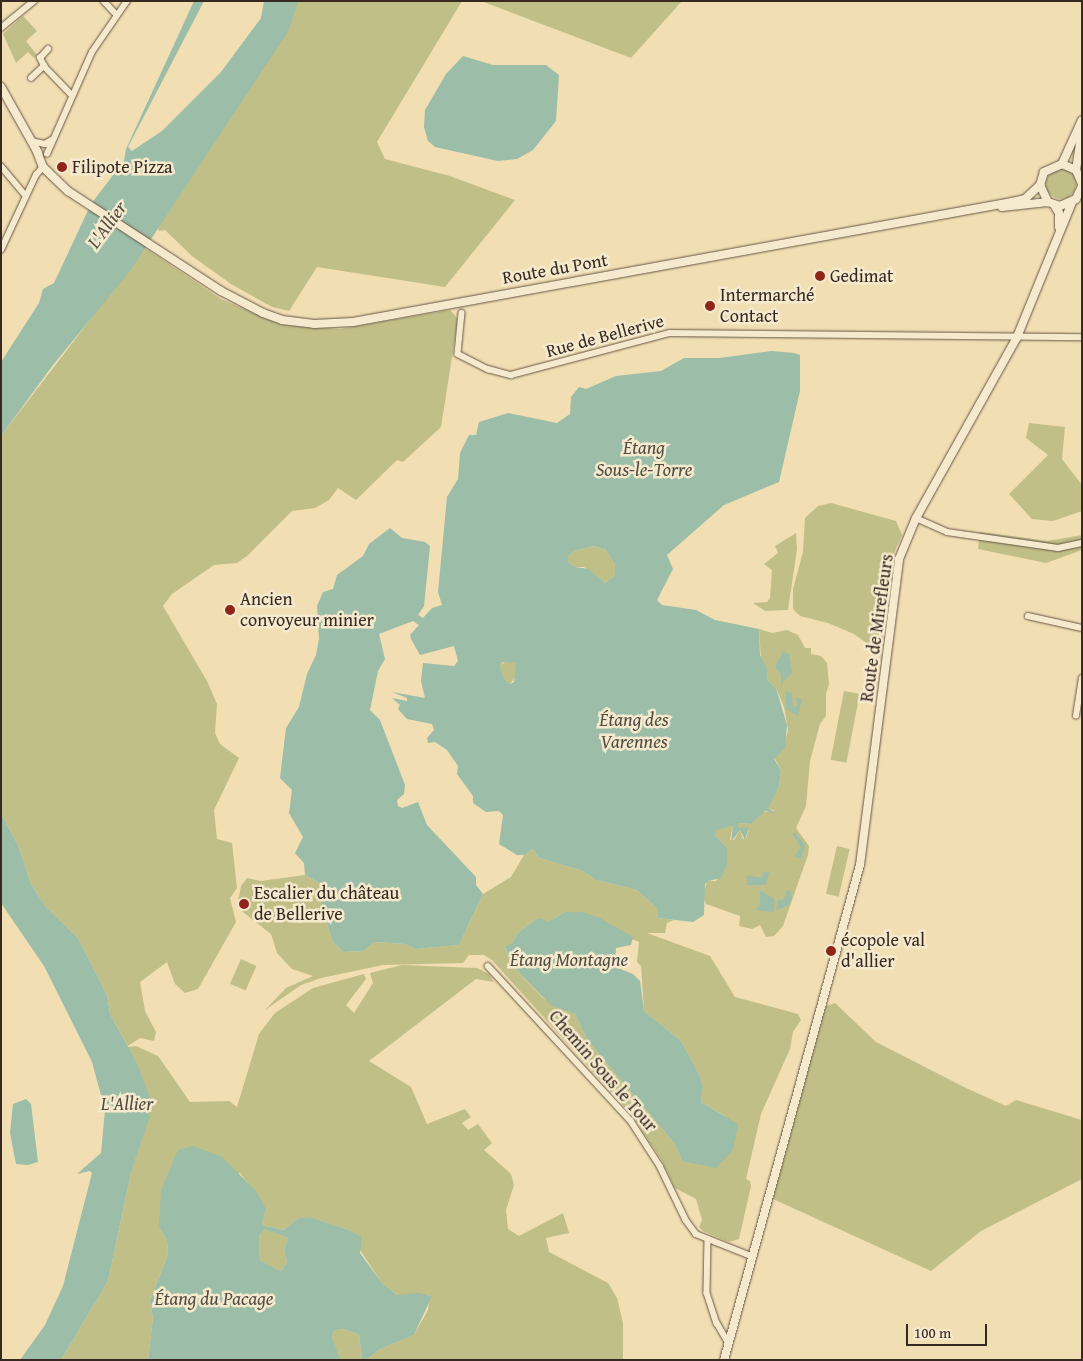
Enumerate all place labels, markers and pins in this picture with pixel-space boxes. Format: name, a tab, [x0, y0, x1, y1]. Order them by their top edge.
place label: Filipote Pizza	[72, 156, 173, 178]
marker: Filipote Pizza	[56, 161, 68, 173]
place label: Gedimat	[830, 265, 893, 287]
marker: Gedimat	[814, 270, 826, 282]
place label: Intermarché Contact	[720, 285, 814, 328]
marker: Intermarché Contact	[704, 300, 716, 312]
place label: Ancien convoyeur minier	[240, 589, 374, 632]
marker: Ancien convoyeur minier	[224, 604, 236, 616]
place label: Escalier du château de Bellerive	[254, 883, 399, 926]
marker: Escalier du château de Bellerive	[238, 898, 250, 910]
place label: écopole val d'allier	[841, 930, 925, 972]
marker: écopole val d'allier	[825, 945, 837, 957]

